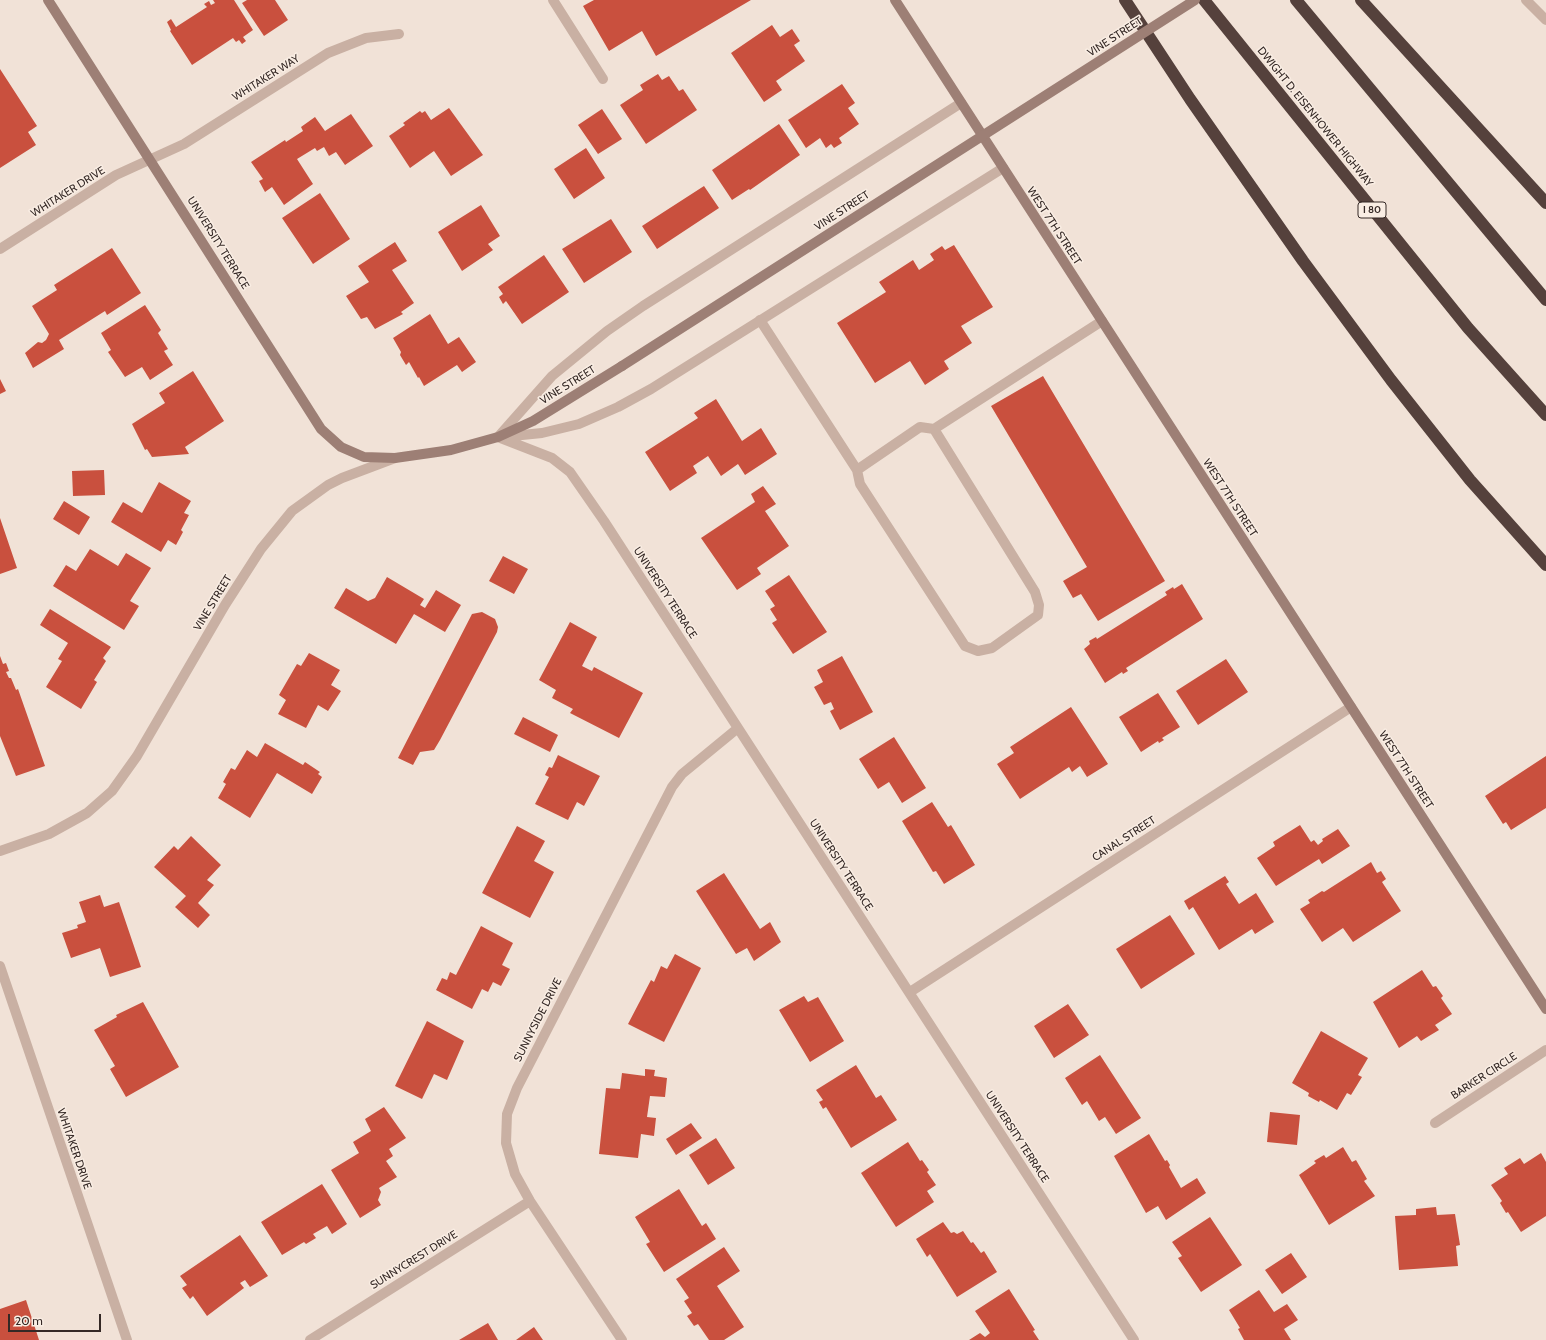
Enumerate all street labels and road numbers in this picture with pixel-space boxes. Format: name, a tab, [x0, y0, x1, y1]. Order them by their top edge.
street label: VINE STREET	[1085, 14, 1145, 60]
street label: DWIGHT D. EISENHOWER HIGHWAY	[1254, 44, 1376, 190]
street label: WHITAKER WAY	[230, 52, 302, 104]
street label: WHITAKER DRIVE	[29, 164, 107, 220]
street label: WEST 7TH STREET	[1024, 185, 1084, 267]
street label: VINE STREET	[812, 188, 872, 234]
street label: UNIVERSITY TERRACE	[184, 194, 252, 292]
road number: I 80	[1358, 202, 1386, 218]
street label: VINE STREET	[538, 363, 598, 407]
street label: WEST 7TH STREET	[1200, 457, 1260, 539]
street label: UNIVERSITY TERRACE	[630, 545, 700, 641]
street label: VINE STREET	[191, 573, 235, 633]
street label: WEST 7TH STREET	[1376, 729, 1436, 811]
street label: CANAL STREET	[1090, 814, 1158, 864]
street label: UNIVERSITY TERRACE	[806, 817, 876, 913]
street label: SUNNYSIDE DRIVE	[511, 976, 565, 1064]
street label: BARKER CIRCLE	[1449, 1050, 1519, 1102]
street label: UNIVERSITY TERRACE	[982, 1089, 1052, 1185]
street label: WHITAKER DRIVE	[54, 1107, 94, 1191]
street label: SUNNYCREST DRIVE	[368, 1228, 460, 1292]

